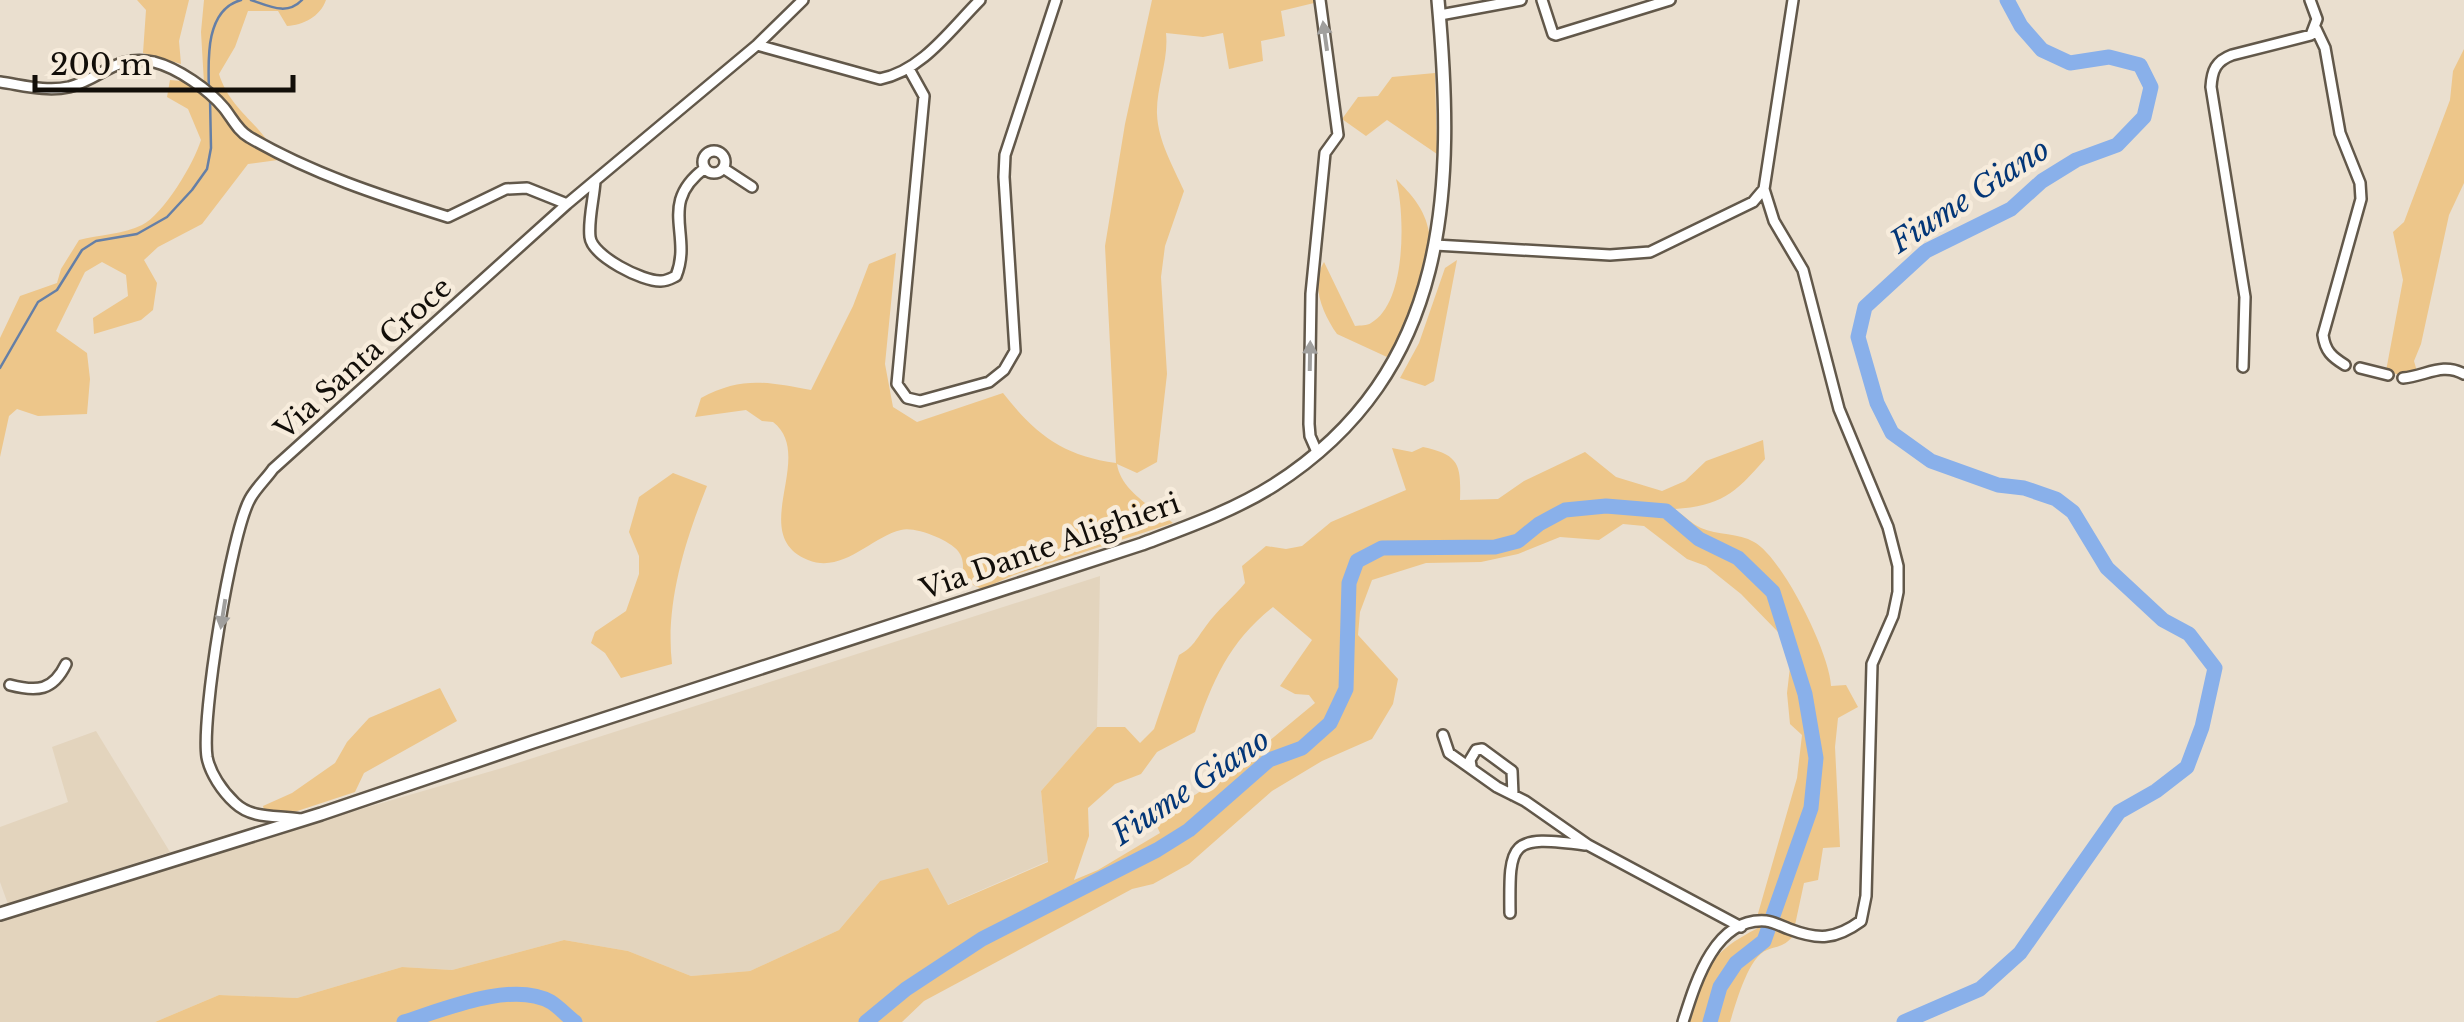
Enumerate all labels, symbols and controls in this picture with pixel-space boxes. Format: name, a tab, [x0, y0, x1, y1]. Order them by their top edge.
one-way arrow	[1317, 20, 1333, 52]
scale bar	[35, 30, 292, 92]
text: 200 m	[50, 46, 152, 83]
water label: Fiume Giano	[1882, 130, 2056, 261]
street label: Via Santa Croce	[267, 270, 459, 448]
one-way arrow	[1302, 340, 1318, 372]
street label: Via Dante Alighieri	[915, 486, 1185, 608]
one-way arrow	[214, 599, 230, 631]
water label: Fiume Giano	[1104, 720, 1277, 853]

